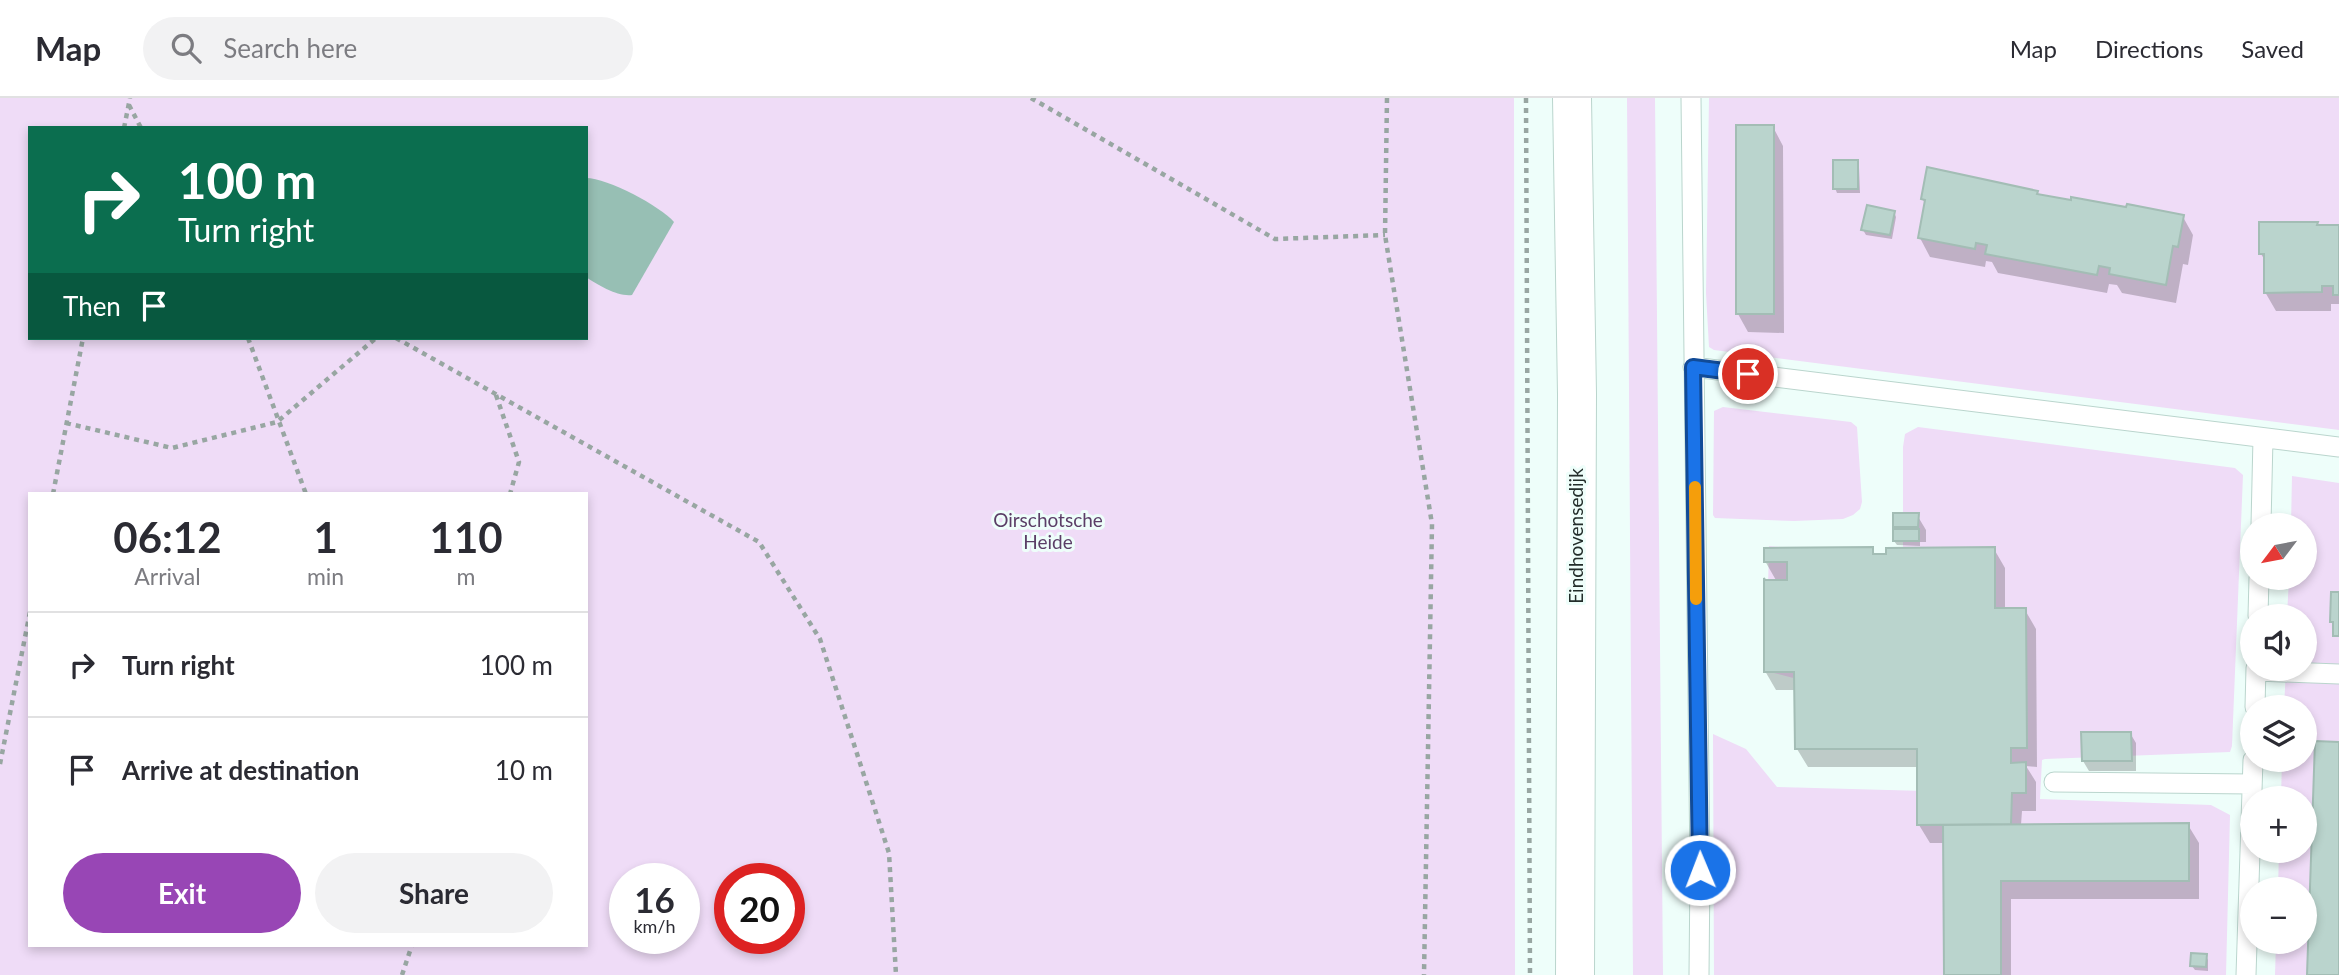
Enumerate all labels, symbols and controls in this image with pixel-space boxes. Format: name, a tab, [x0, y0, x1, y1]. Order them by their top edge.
search box	[143, 17, 633, 80]
text: Map	[35, 28, 101, 68]
icon: search	[167, 29, 205, 67]
text: Search here	[223, 32, 357, 64]
text: Map	[2010, 34, 2057, 63]
text: Directions	[2095, 34, 2203, 63]
text: Saved	[2241, 34, 2304, 63]
text: 100 m	[178, 151, 316, 209]
icon: right	[63, 154, 154, 245]
text: Turn right	[178, 210, 314, 249]
icon: arrive	[135, 287, 173, 325]
text: Then	[63, 290, 121, 322]
pin	[1718, 344, 1778, 404]
icon: arrive	[1729, 355, 1767, 393]
street label: Eindhovensedijk	[1564, 468, 1587, 604]
park label: Oirschotsche Heide	[993, 508, 1103, 553]
text: 06:12	[113, 512, 222, 562]
text: 1	[313, 512, 338, 562]
text: 110	[430, 512, 503, 562]
north arrow	[2240, 513, 2317, 590]
map controls	[2240, 513, 2317, 954]
text: Arrival	[134, 562, 201, 590]
text: min	[307, 562, 344, 590]
text: m	[457, 562, 476, 590]
button: sound	[2240, 604, 2317, 681]
icon: right	[63, 646, 101, 684]
text: Turn right	[122, 649, 235, 681]
text: 100 m	[480, 649, 553, 681]
button: layers	[2240, 695, 2317, 772]
icon: arrive	[63, 751, 101, 789]
text: Arrive at destination	[122, 754, 359, 786]
text: 10 m	[495, 754, 553, 786]
button: +	[2240, 786, 2317, 863]
position arrow	[1663, 833, 1737, 907]
button: Exit	[63, 853, 301, 933]
button: Share	[315, 853, 553, 933]
speed limit sign: 20	[714, 863, 805, 954]
button: −	[2240, 877, 2317, 954]
text: 16	[634, 878, 675, 920]
text: km/h	[633, 915, 676, 937]

